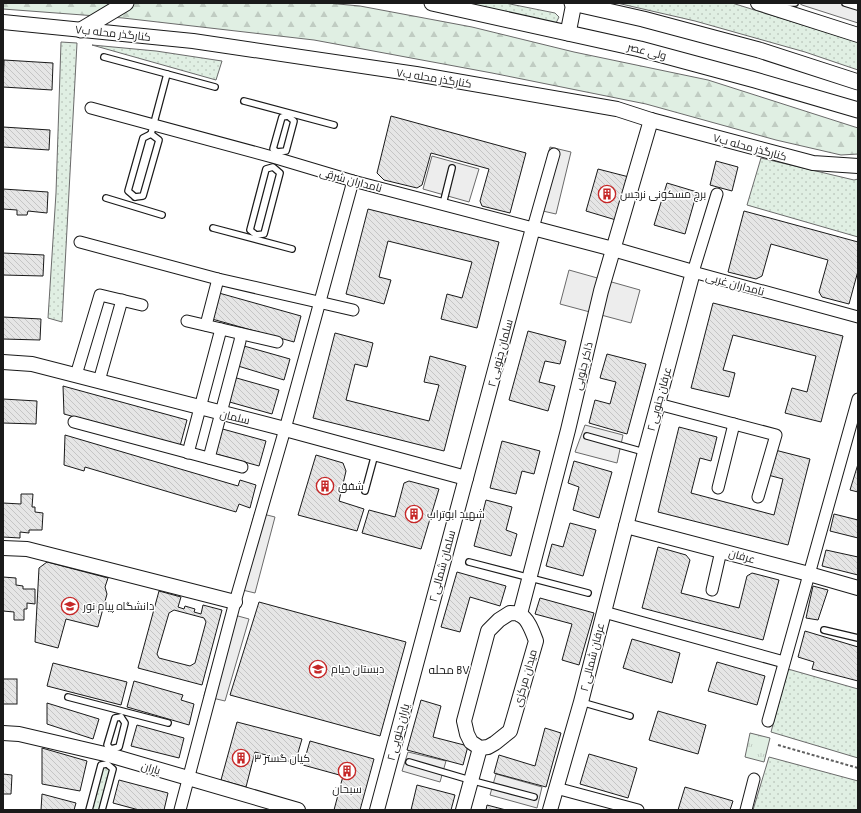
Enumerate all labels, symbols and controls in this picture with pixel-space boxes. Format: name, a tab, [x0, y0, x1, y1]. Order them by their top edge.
street label: کنارگذر محله ب۷	[74, 22, 152, 44]
street label: ولی عصر	[625, 39, 668, 63]
street label: کنارگذر محله ب۷	[395, 65, 473, 91]
street label: کنارگذر محله ب۷	[711, 130, 789, 164]
street label: نامداران شرقی	[318, 165, 384, 195]
building icon: برج مسکونی نرجس	[597, 184, 617, 204]
place label: برج مسکونی نرجس	[620, 187, 706, 202]
street label: نامداران غربی	[704, 269, 766, 299]
street label: سلمان جنوبی ۲	[484, 318, 516, 388]
street label: ذاکر جنوبی	[570, 340, 596, 392]
street label: عرفان جنوبی ۲	[644, 365, 674, 433]
street label: سلمان	[219, 407, 251, 427]
building icon: شفق	[315, 476, 335, 496]
place label: شفق	[338, 479, 364, 493]
building icon: شهید ابوتراب	[404, 504, 424, 524]
place label: شهید ابوتراب	[427, 507, 485, 521]
street label: سلمان شمالی ۲	[426, 529, 458, 603]
street label: عرفان	[727, 546, 757, 566]
school or university icon: دانشگاه پیام نور	[60, 596, 80, 616]
place label: دانشگاه پیام نور	[82, 599, 154, 614]
street label: عرفان شمالی ۲	[577, 621, 607, 693]
street label: میدان مرکزی	[510, 648, 540, 708]
school or university icon: دبستان خیام	[308, 659, 328, 679]
place label: دبستان خیام	[331, 662, 384, 677]
district label: محله B۷	[428, 662, 470, 677]
street label: یاران جنوبی ۲	[384, 702, 412, 762]
building icon: کیان گستر ۳	[231, 748, 251, 768]
place label: کیان گستر ۳	[254, 751, 310, 765]
street label: یاران	[140, 758, 162, 778]
building icon: سبحان	[337, 761, 357, 781]
place label: سبحان	[332, 782, 362, 796]

